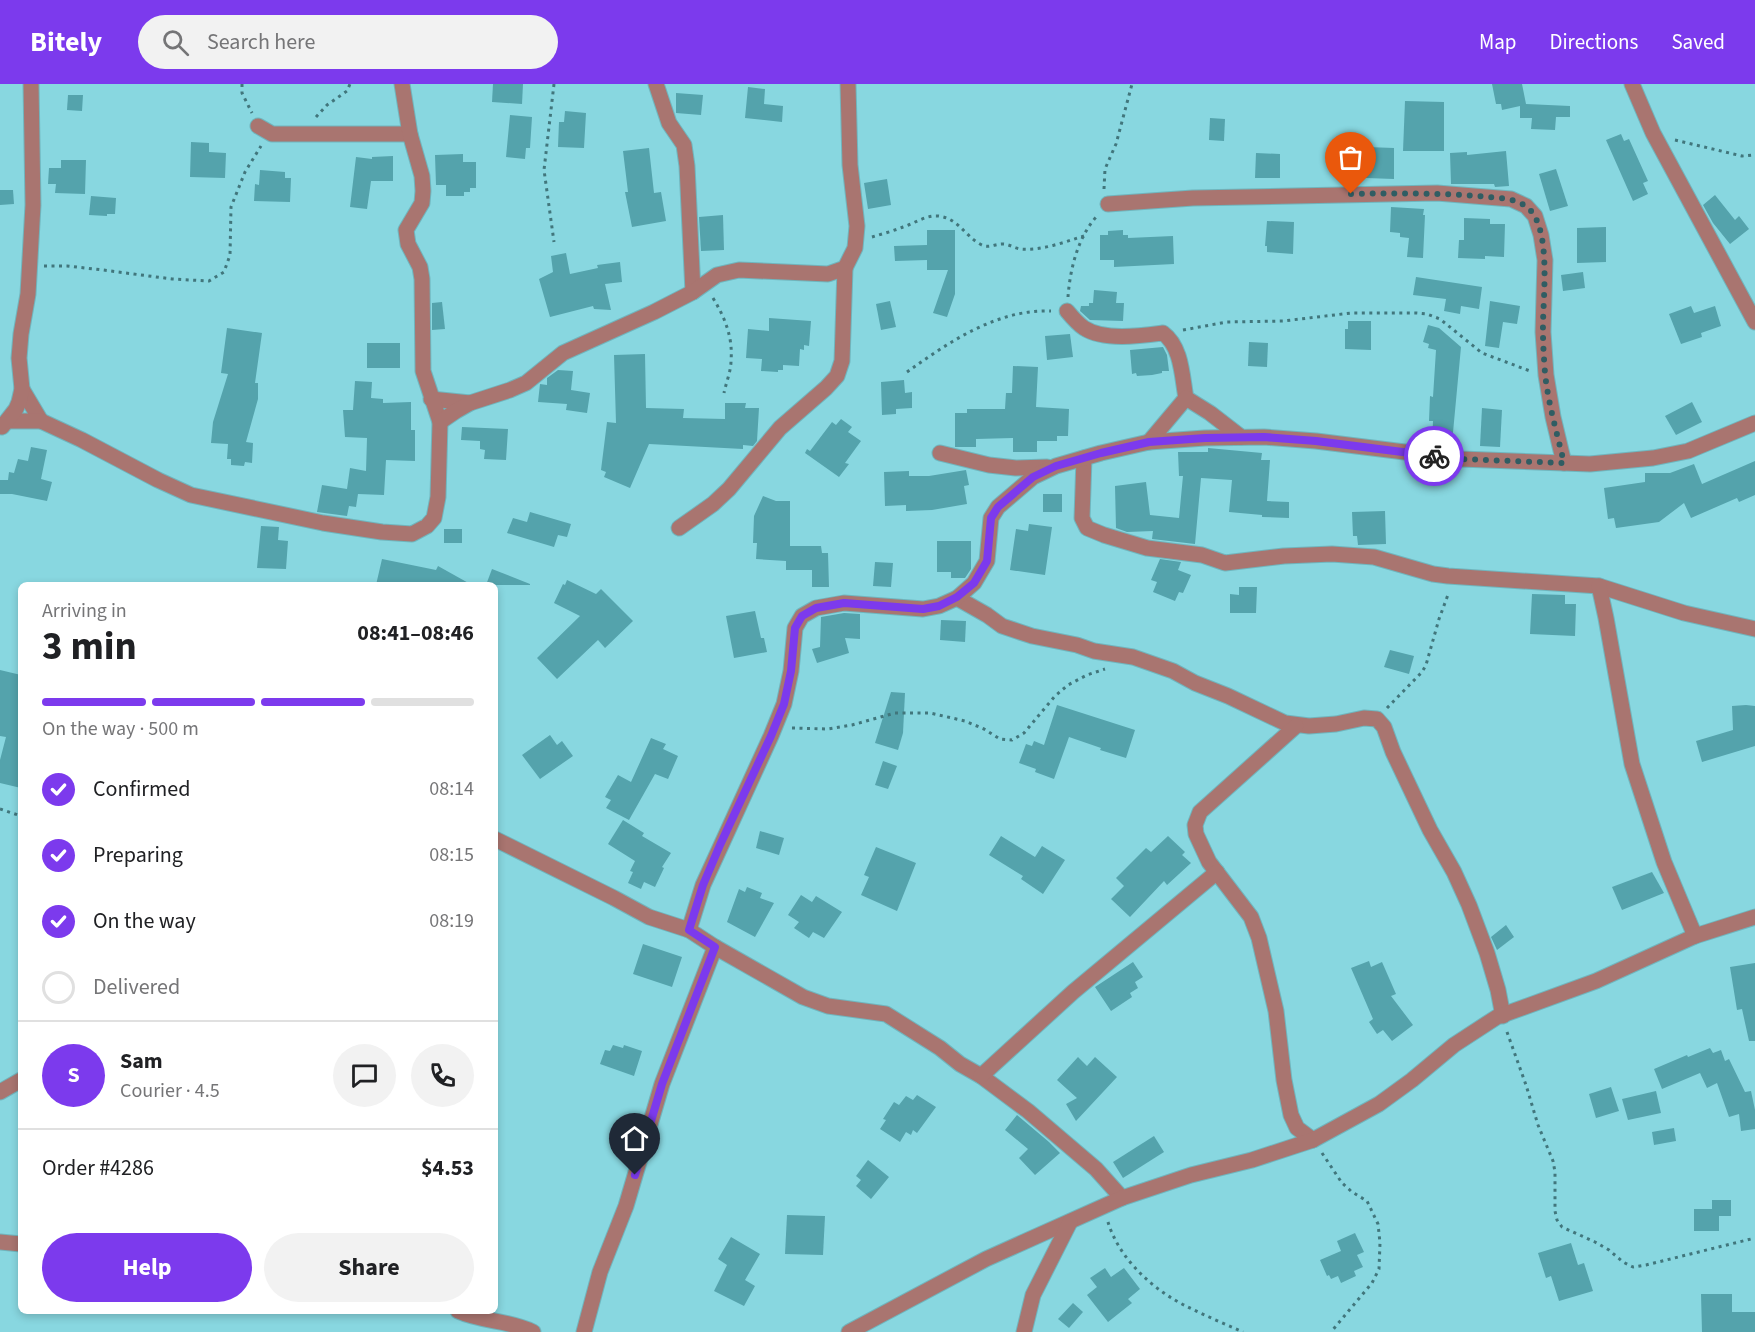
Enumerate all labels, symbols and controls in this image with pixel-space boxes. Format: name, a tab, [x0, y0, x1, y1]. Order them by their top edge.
search box	[138, 15, 558, 69]
text: Bitely	[30, 22, 102, 62]
icon: search	[159, 26, 192, 59]
text: Search here	[207, 26, 315, 58]
text: Map	[1479, 27, 1517, 57]
text: Directions	[1550, 27, 1638, 57]
text: Saved	[1671, 27, 1725, 57]
pin	[1325, 132, 1376, 194]
icon: bag	[1334, 141, 1367, 174]
courier	[1404, 426, 1464, 486]
icon: bike	[1418, 440, 1451, 473]
text: Arriving in	[42, 597, 127, 625]
text: 08:41–08:46	[357, 617, 474, 649]
text: 3 min	[42, 619, 137, 675]
text: On the way · 500 m	[42, 715, 199, 743]
icon: check	[42, 773, 75, 806]
text: Confirmed	[93, 773, 190, 805]
text: 08:14	[429, 775, 474, 803]
icon: check	[42, 839, 75, 872]
text: Preparing	[93, 839, 183, 871]
text: 08:15	[429, 841, 474, 869]
icon: check	[42, 905, 75, 938]
text: On the way	[93, 905, 196, 937]
text: 08:19	[429, 907, 474, 935]
text: Delivered	[93, 971, 180, 1003]
button: chat	[333, 1044, 396, 1107]
button: phone	[411, 1044, 474, 1107]
text: Sam	[120, 1045, 163, 1077]
text: S	[67, 1059, 80, 1091]
text: Courier · 4.5	[120, 1077, 220, 1105]
pin	[609, 1113, 660, 1175]
icon: home	[618, 1122, 651, 1155]
text: Order #4286	[42, 1152, 154, 1184]
text: $4.53	[421, 1152, 474, 1184]
button: Help	[42, 1233, 252, 1302]
button: Share	[264, 1233, 474, 1302]

